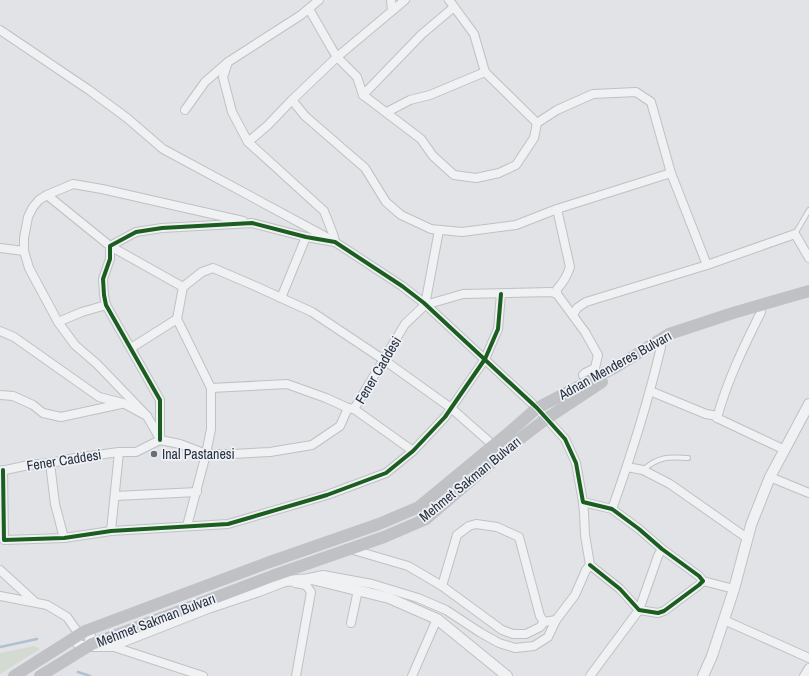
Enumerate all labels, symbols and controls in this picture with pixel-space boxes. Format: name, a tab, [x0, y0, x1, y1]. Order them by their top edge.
street label: Adnan Menderes Bulvarı	[555, 326, 675, 404]
street label: Fener Caddesi	[351, 333, 405, 407]
street label: Mehmet Sakman Bulvarı	[415, 432, 525, 526]
street label: Fener Caddesi	[25, 445, 103, 475]
place label: Inal Pastanesi	[162, 445, 235, 463]
marker: Inal Pastanesi	[149, 449, 159, 459]
street label: Mehmet Sakman Bulvarı	[94, 589, 218, 651]

